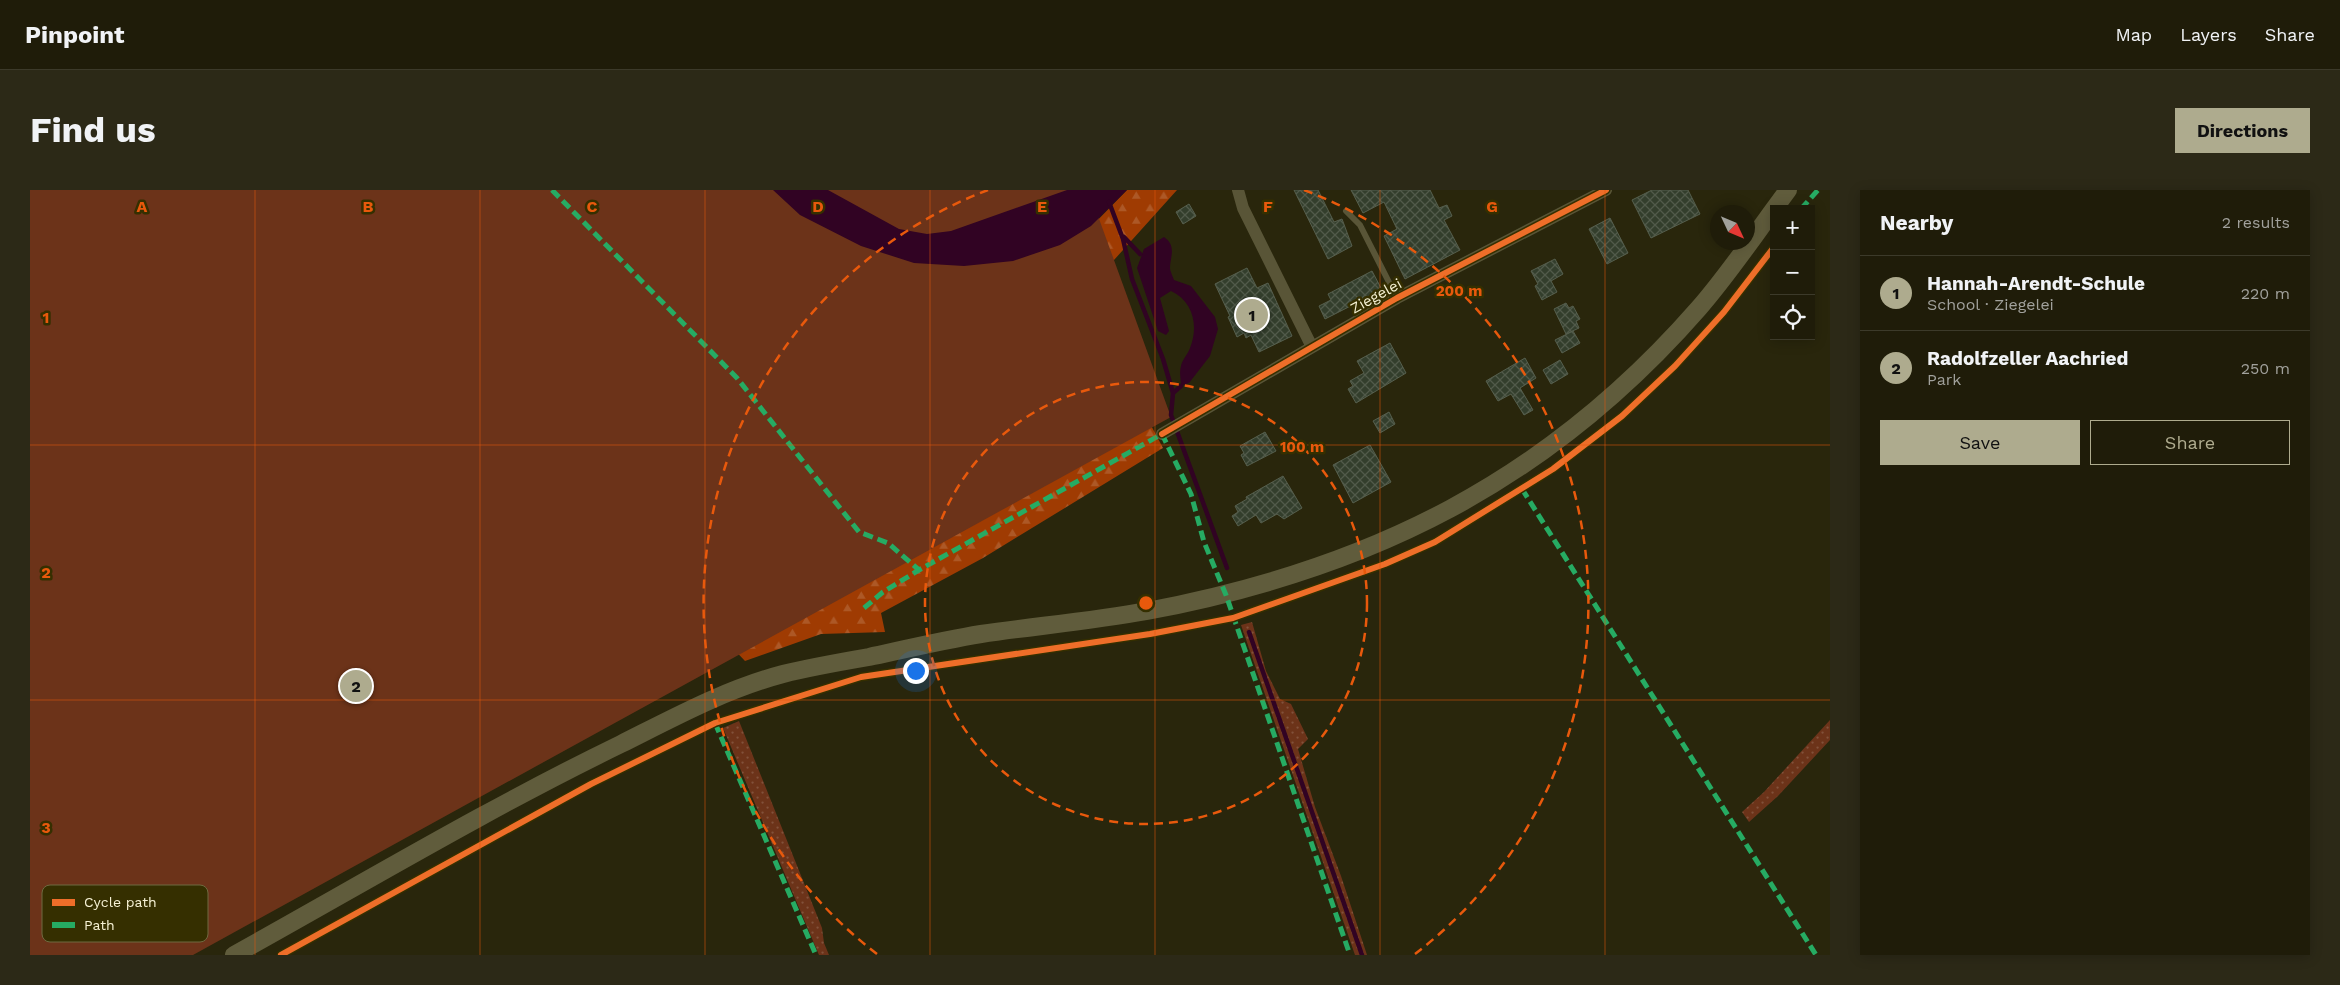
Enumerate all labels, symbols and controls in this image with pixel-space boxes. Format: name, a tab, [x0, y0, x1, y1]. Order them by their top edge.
text: Pinpoint	[25, 21, 125, 49]
text: Map	[2115, 24, 2152, 45]
text: Layers	[2180, 24, 2237, 45]
text: Share	[2265, 24, 2315, 45]
button: Directions	[2175, 108, 2310, 153]
text: Find us	[30, 109, 156, 151]
text: A	[137, 197, 148, 216]
text: B	[363, 197, 374, 216]
text: C	[587, 197, 598, 216]
text: D	[812, 197, 824, 216]
text: E	[1037, 197, 1047, 216]
text: F	[1263, 197, 1273, 216]
text: G	[1486, 197, 1498, 216]
north arrow	[1710, 205, 1755, 250]
map controls	[1770, 205, 1815, 340]
button: +	[1770, 205, 1815, 250]
text: Nearby	[1880, 210, 1953, 235]
text: 2 results	[2222, 213, 2290, 232]
button: −	[1770, 250, 1815, 295]
text: Hannah-Arendt-Schule	[1927, 272, 2145, 295]
street label: Ziegelei	[1347, 275, 1405, 317]
text: 200 m	[1436, 282, 1482, 300]
text: 1	[1893, 284, 1899, 303]
text: 220 m	[2241, 284, 2290, 303]
button: locate	[1770, 295, 1815, 340]
text: School · Ziegelei	[1927, 295, 2054, 314]
pin: 1	[1236, 296, 1268, 334]
text: 1	[43, 308, 49, 327]
text: Radolfzeller Aachried	[1927, 347, 2128, 370]
text: 2	[1891, 359, 1901, 378]
text: 250 m	[2241, 359, 2290, 378]
text: Park	[1927, 370, 1961, 389]
button: Save	[1880, 420, 2080, 465]
button: Share	[2090, 420, 2290, 465]
text: 100 m	[1280, 438, 1324, 456]
text: 2	[41, 563, 51, 582]
centre of rings	[1137, 594, 1155, 612]
your location	[903, 658, 929, 684]
pin: 2	[340, 667, 372, 705]
text: 3	[41, 818, 51, 837]
legend	[42, 885, 208, 942]
text: Cycle path	[84, 894, 157, 910]
text: Path	[84, 917, 115, 933]

